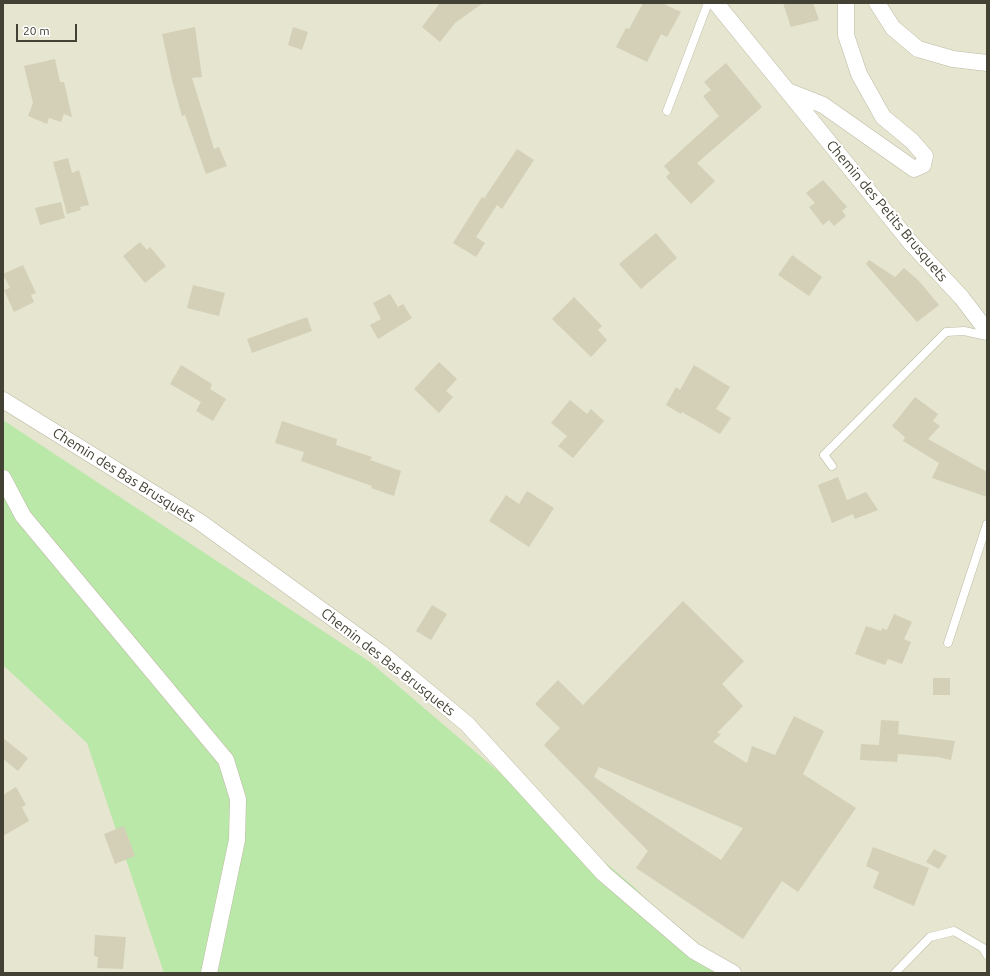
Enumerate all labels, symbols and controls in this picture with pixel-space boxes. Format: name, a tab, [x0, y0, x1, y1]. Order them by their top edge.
scale bar	[18, 16, 79, 42]
text: 20 m	[23, 24, 50, 37]
street label: Chemin des Petits Brusquets	[823, 137, 951, 285]
street label: Chemin des Bas Brusquets	[49, 424, 199, 526]
street label: Chemin des Bas Brusquets	[318, 604, 458, 720]

